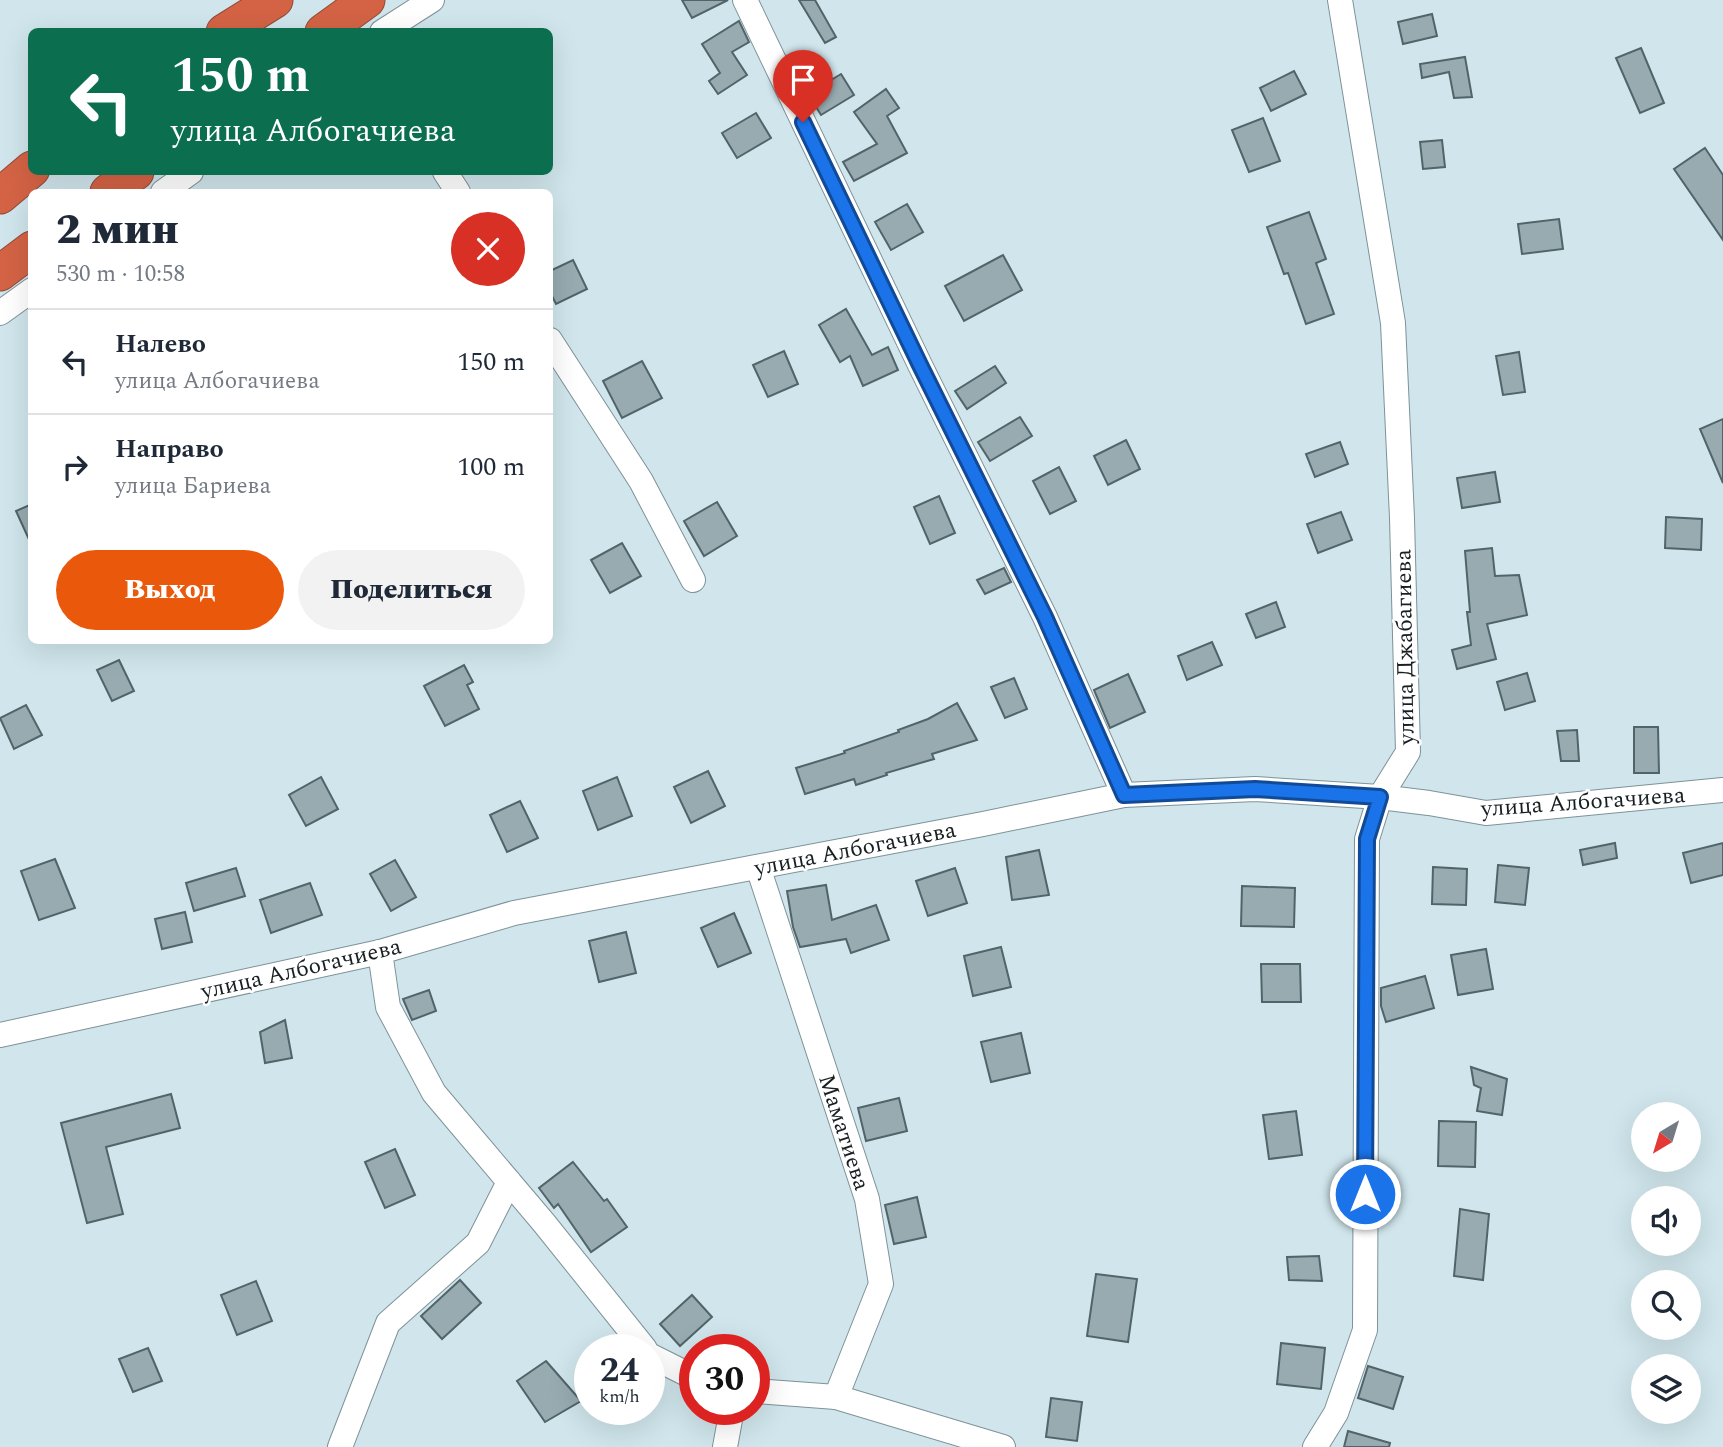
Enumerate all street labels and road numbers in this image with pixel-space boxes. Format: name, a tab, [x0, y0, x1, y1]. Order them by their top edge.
street label: улица Джабагиева	[1386, 549, 1425, 746]
street label: улица Албогачиева	[1479, 778, 1686, 827]
street label: улица Албогачиева	[751, 813, 959, 886]
street label: улица Албогачиева	[197, 929, 405, 1010]
street label: Маматиева	[808, 1070, 879, 1195]

